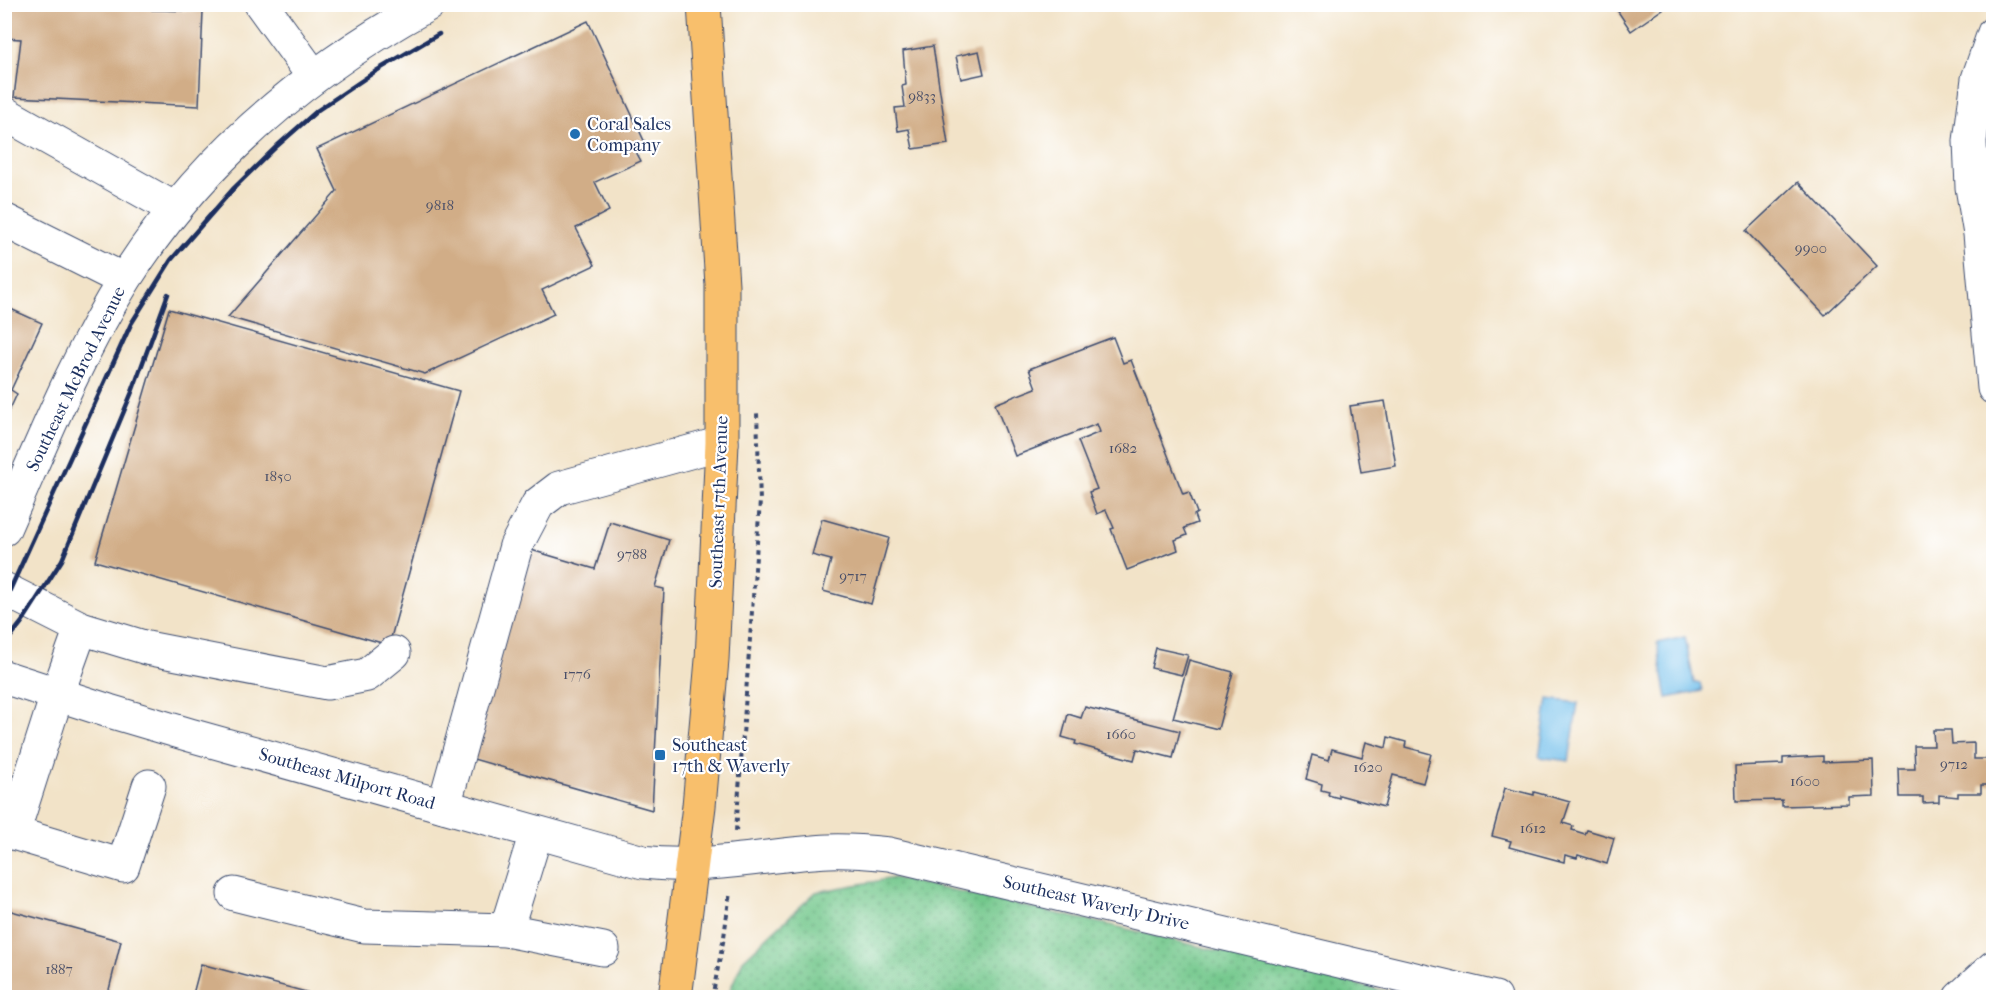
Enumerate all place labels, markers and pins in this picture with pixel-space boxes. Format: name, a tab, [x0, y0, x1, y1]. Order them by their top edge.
place label: Coral Sales Company	[587, 114, 671, 156]
marker: Coral Sales Company	[568, 127, 582, 141]
place label: Southeast 17th & Waverly	[672, 735, 791, 777]
marker: Southeast 17th & Waverly	[653, 748, 667, 762]

